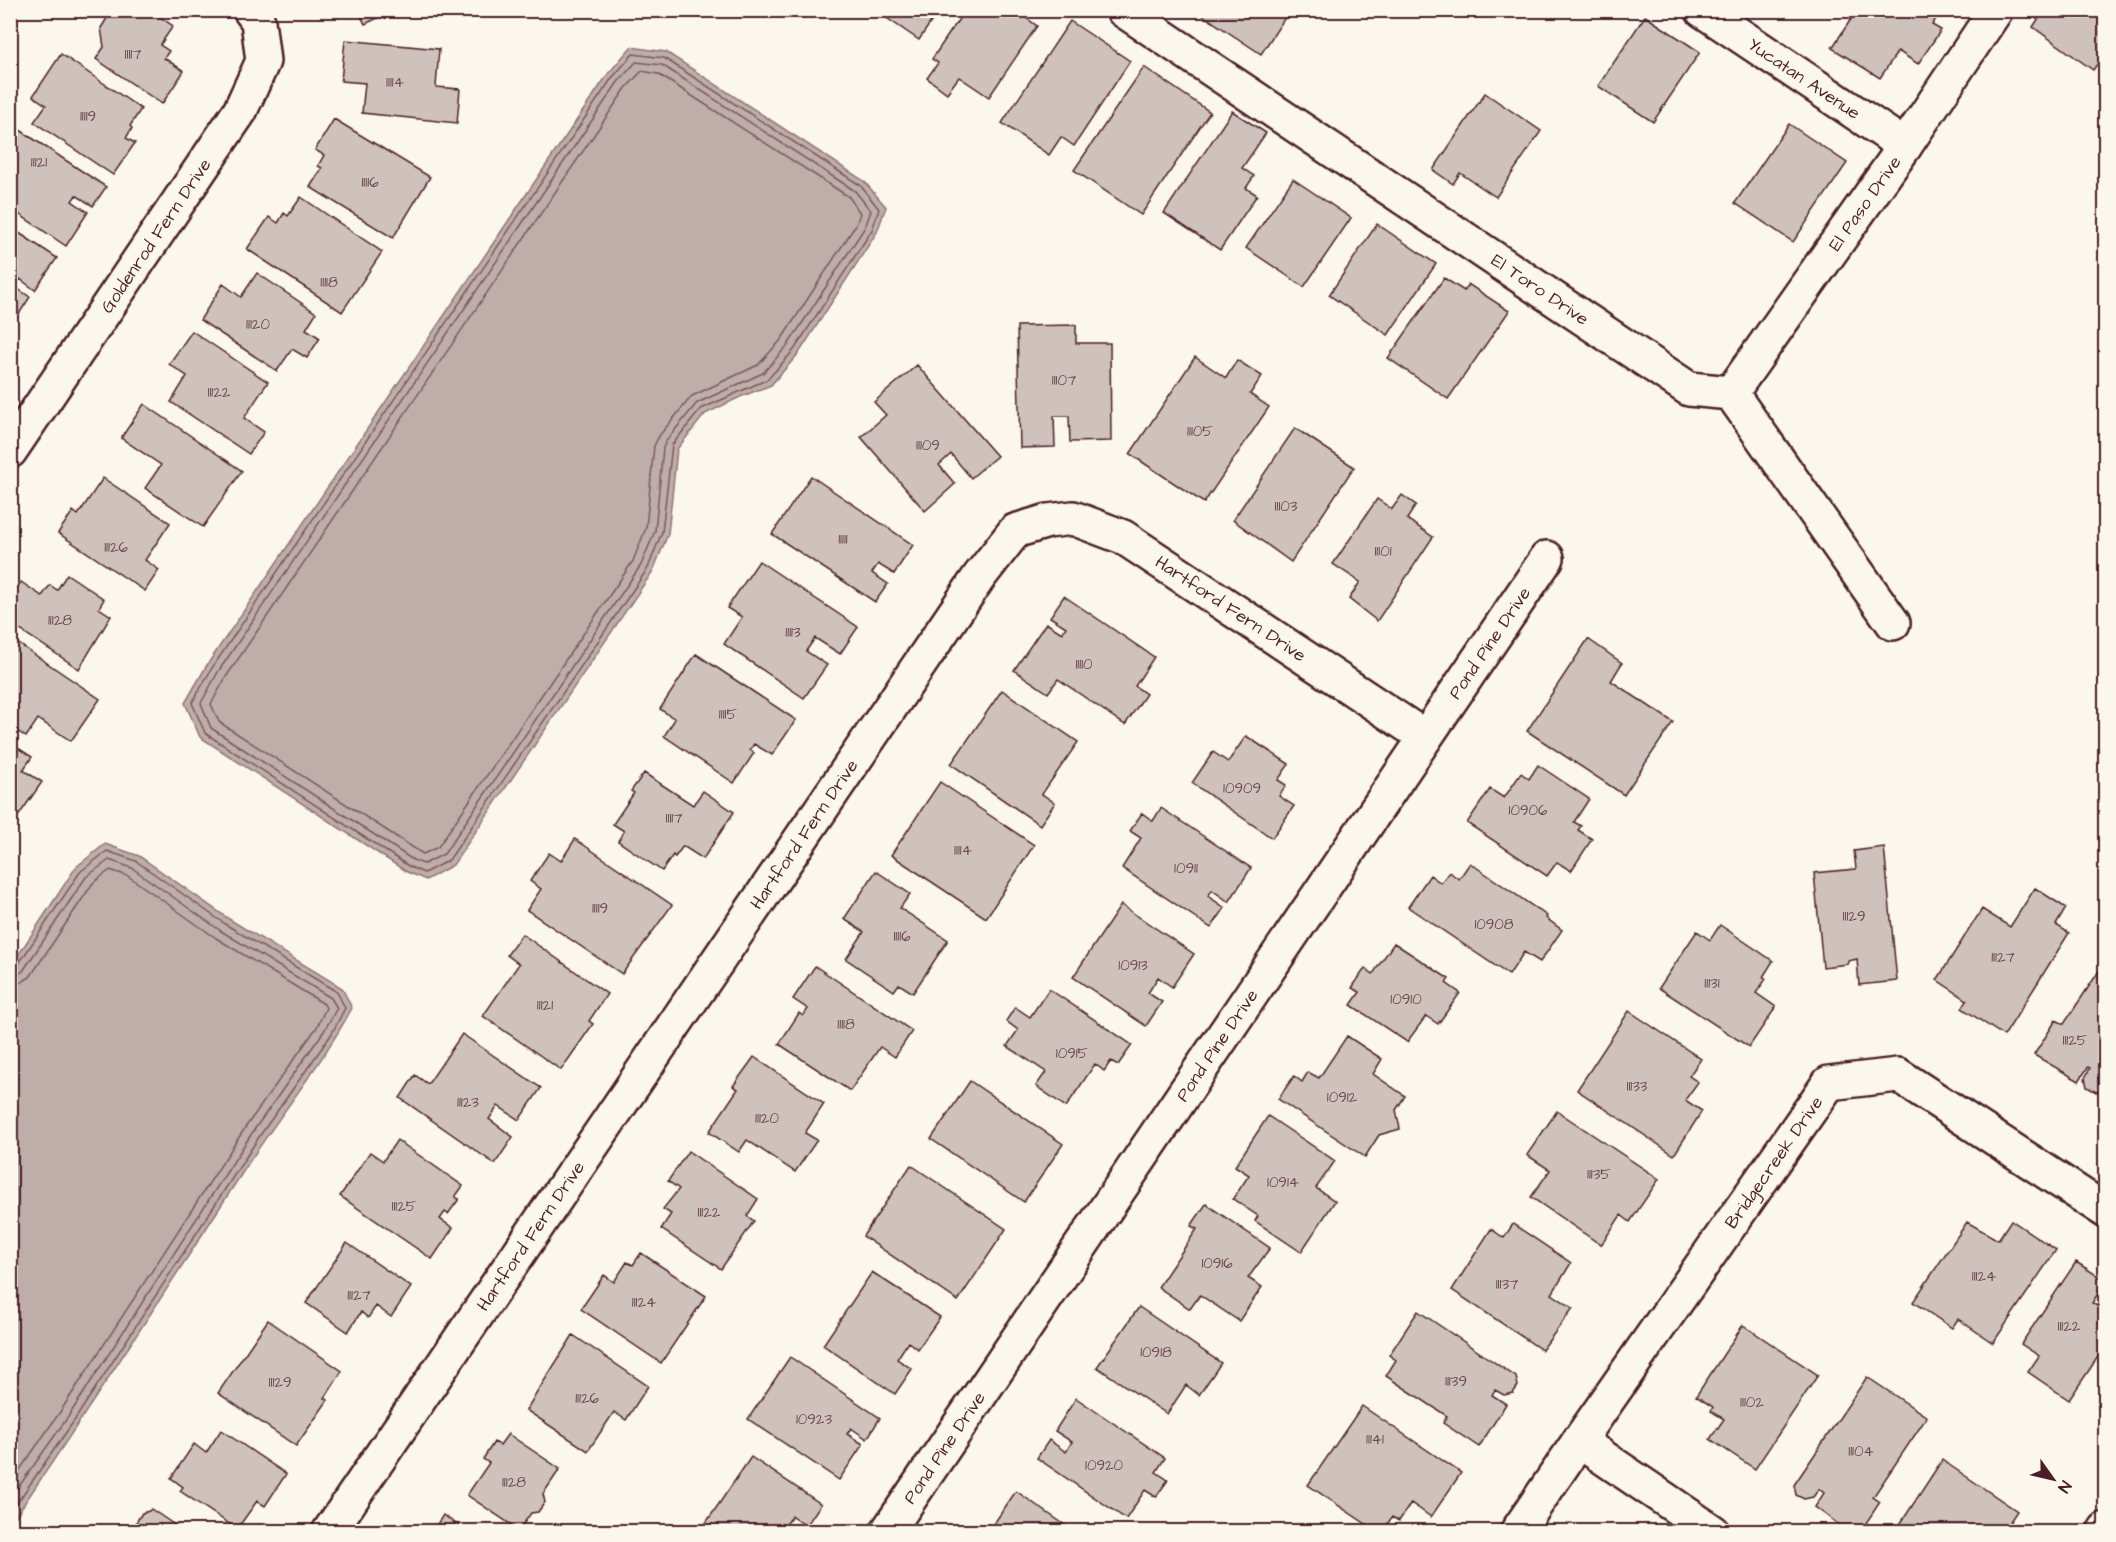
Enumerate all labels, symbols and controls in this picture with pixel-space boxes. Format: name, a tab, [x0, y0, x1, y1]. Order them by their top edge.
street label: Yucatan Avenue	[1743, 32, 1866, 125]
house number: 11117	[125, 44, 141, 65]
house number: 11114	[386, 72, 404, 93]
house number: 11119	[80, 106, 96, 127]
street label: El Paso Drive	[1822, 150, 1907, 256]
house number: 11121	[31, 152, 47, 173]
street label: Goldenrod Fern Drive	[94, 153, 217, 318]
house number: 11116	[361, 172, 379, 193]
street label: El Toro Drive	[1486, 248, 1594, 331]
house number: 11118	[320, 272, 338, 293]
house number: 11120	[246, 314, 270, 335]
house number: 11107	[1052, 370, 1076, 391]
house number: 11122	[208, 382, 231, 403]
house number: 11105	[1187, 421, 1213, 442]
house number: 11109	[916, 435, 940, 456]
house number: 11103	[1275, 496, 1298, 517]
house number: 11111	[838, 529, 848, 550]
house number: 11126	[104, 537, 128, 558]
house number: 11101	[1374, 541, 1392, 562]
street label: Hartford Fern Drive	[1150, 549, 1311, 668]
street label: Pond Pine Drive	[1442, 582, 1537, 704]
house number: 11128	[48, 610, 72, 631]
house number: 11113	[785, 622, 801, 643]
house number: 11110	[1075, 654, 1093, 675]
house number: 11115	[719, 704, 738, 725]
street label: Hartford Fern Drive	[744, 754, 864, 914]
house number: 10909	[1223, 778, 1261, 799]
house number: 10906	[1509, 800, 1548, 821]
house number: 11117	[666, 808, 682, 829]
house number: 11114	[954, 840, 972, 861]
house number: 10911	[1174, 858, 1198, 879]
house number: 11119	[592, 898, 608, 919]
house number: 11129	[1843, 906, 1865, 927]
house number: 10908	[1474, 914, 1514, 935]
house number: 11116	[893, 926, 911, 947]
house number: 11127	[1991, 947, 2015, 968]
house number: 10913	[1118, 955, 1148, 976]
house number: 11131	[1704, 973, 1720, 994]
street label: Pond Pine Drive	[1170, 984, 1264, 1106]
house number: 10910	[1390, 989, 1422, 1010]
house number: 11121	[537, 995, 553, 1016]
house number: 11118	[837, 1014, 855, 1035]
house number: 11125	[2063, 1030, 2088, 1051]
house number: 10915	[1056, 1043, 1089, 1064]
house number: 11133	[1626, 1076, 1648, 1097]
house number: 10912	[1327, 1087, 1358, 1108]
street label: Bridgecreek Drive	[1719, 1091, 1829, 1233]
house number: 11123	[457, 1092, 479, 1113]
house number: 11120	[755, 1108, 779, 1129]
street label: Hartford Fern Drive	[470, 1156, 591, 1316]
house number: 11135	[1587, 1164, 1611, 1185]
house number: 10914	[1267, 1172, 1299, 1193]
house number: 11125	[392, 1196, 417, 1217]
house number: 11122	[698, 1202, 721, 1223]
house number: 10916	[1201, 1253, 1233, 1274]
house number: 11124	[1972, 1266, 1996, 1287]
house number: 11137	[1496, 1274, 1518, 1295]
house number: 11127	[347, 1285, 371, 1306]
house number: 11124	[632, 1292, 656, 1313]
house number: 11122	[2058, 1316, 2081, 1337]
house number: 10918	[1140, 1342, 1172, 1363]
house number: 11139	[1445, 1371, 1467, 1392]
house number: 11129	[269, 1372, 291, 1393]
street label: Pond Pine Drive	[897, 1386, 991, 1509]
house number: 11126	[575, 1388, 599, 1409]
house number: 11102	[1740, 1392, 1764, 1413]
house number: 10923	[796, 1409, 832, 1430]
house number: 11141	[1366, 1429, 1384, 1450]
house number: 11104	[1848, 1441, 1874, 1462]
north arrow	[2023, 1449, 2083, 1509]
house number: 10920	[1085, 1455, 1124, 1476]
house number: 11128	[502, 1472, 526, 1493]
text: N	[2053, 1477, 2077, 1497]

